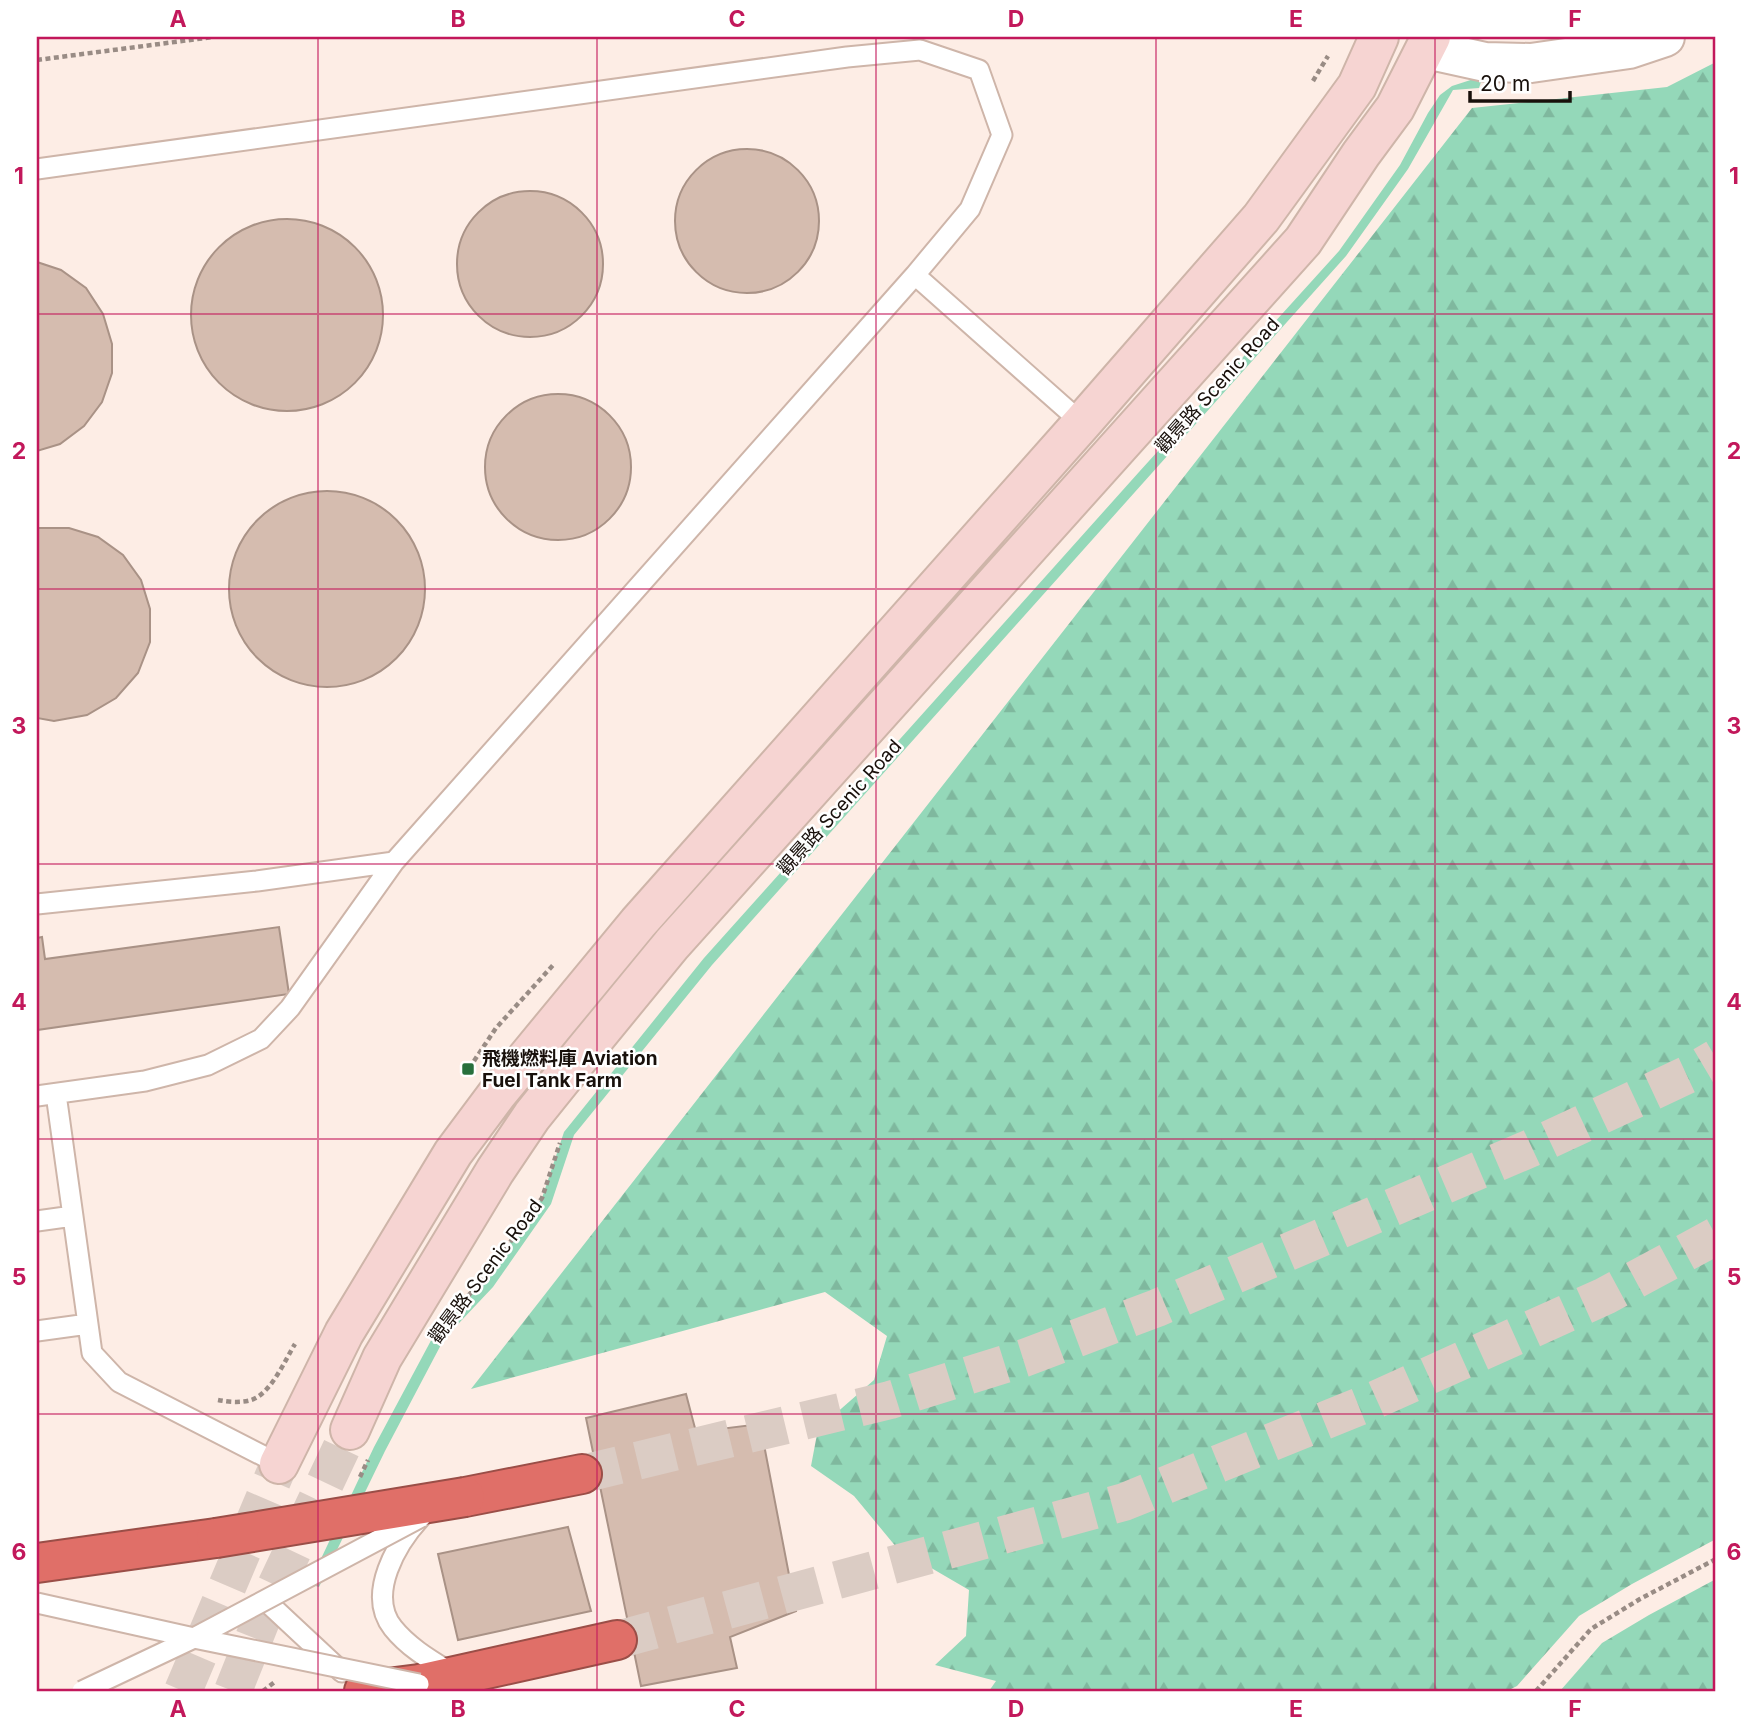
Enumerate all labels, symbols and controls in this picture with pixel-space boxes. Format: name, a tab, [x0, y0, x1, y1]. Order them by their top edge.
text: A	[169, 5, 187, 33]
text: B	[450, 5, 466, 33]
text: C	[728, 5, 746, 33]
text: D	[1008, 5, 1024, 33]
text: E	[1289, 5, 1303, 33]
text: F	[1568, 5, 1582, 33]
scale bar	[1470, 60, 1569, 104]
text: 20 m	[1480, 71, 1530, 96]
text: 1	[14, 162, 24, 190]
text: 1	[1729, 162, 1739, 190]
street label: 觀景路 Scenic Road	[1151, 313, 1284, 458]
text: 2	[12, 437, 26, 465]
text: 2	[1727, 437, 1741, 465]
text: 3	[12, 712, 26, 740]
text: 3	[1727, 712, 1741, 740]
street label: 觀景路 Scenic Road	[773, 735, 906, 880]
text: 4	[11, 988, 27, 1016]
text: 4	[1726, 988, 1742, 1016]
place label: 飛機燃料庫 Aviation Fuel Tank Farm	[482, 1047, 658, 1092]
marker: 飛機燃料庫 Aviation Fuel Tank Farm	[460, 1061, 476, 1077]
street label: 觀景路 Scenic Road	[424, 1195, 547, 1348]
text: 5	[12, 1263, 26, 1291]
text: 5	[1727, 1263, 1741, 1291]
text: 6	[12, 1538, 26, 1566]
text: 6	[1727, 1538, 1741, 1566]
text: A	[169, 1695, 187, 1723]
text: B	[450, 1695, 466, 1723]
text: C	[728, 1695, 746, 1723]
text: D	[1008, 1695, 1024, 1723]
text: E	[1289, 1695, 1303, 1723]
text: F	[1568, 1695, 1582, 1723]

